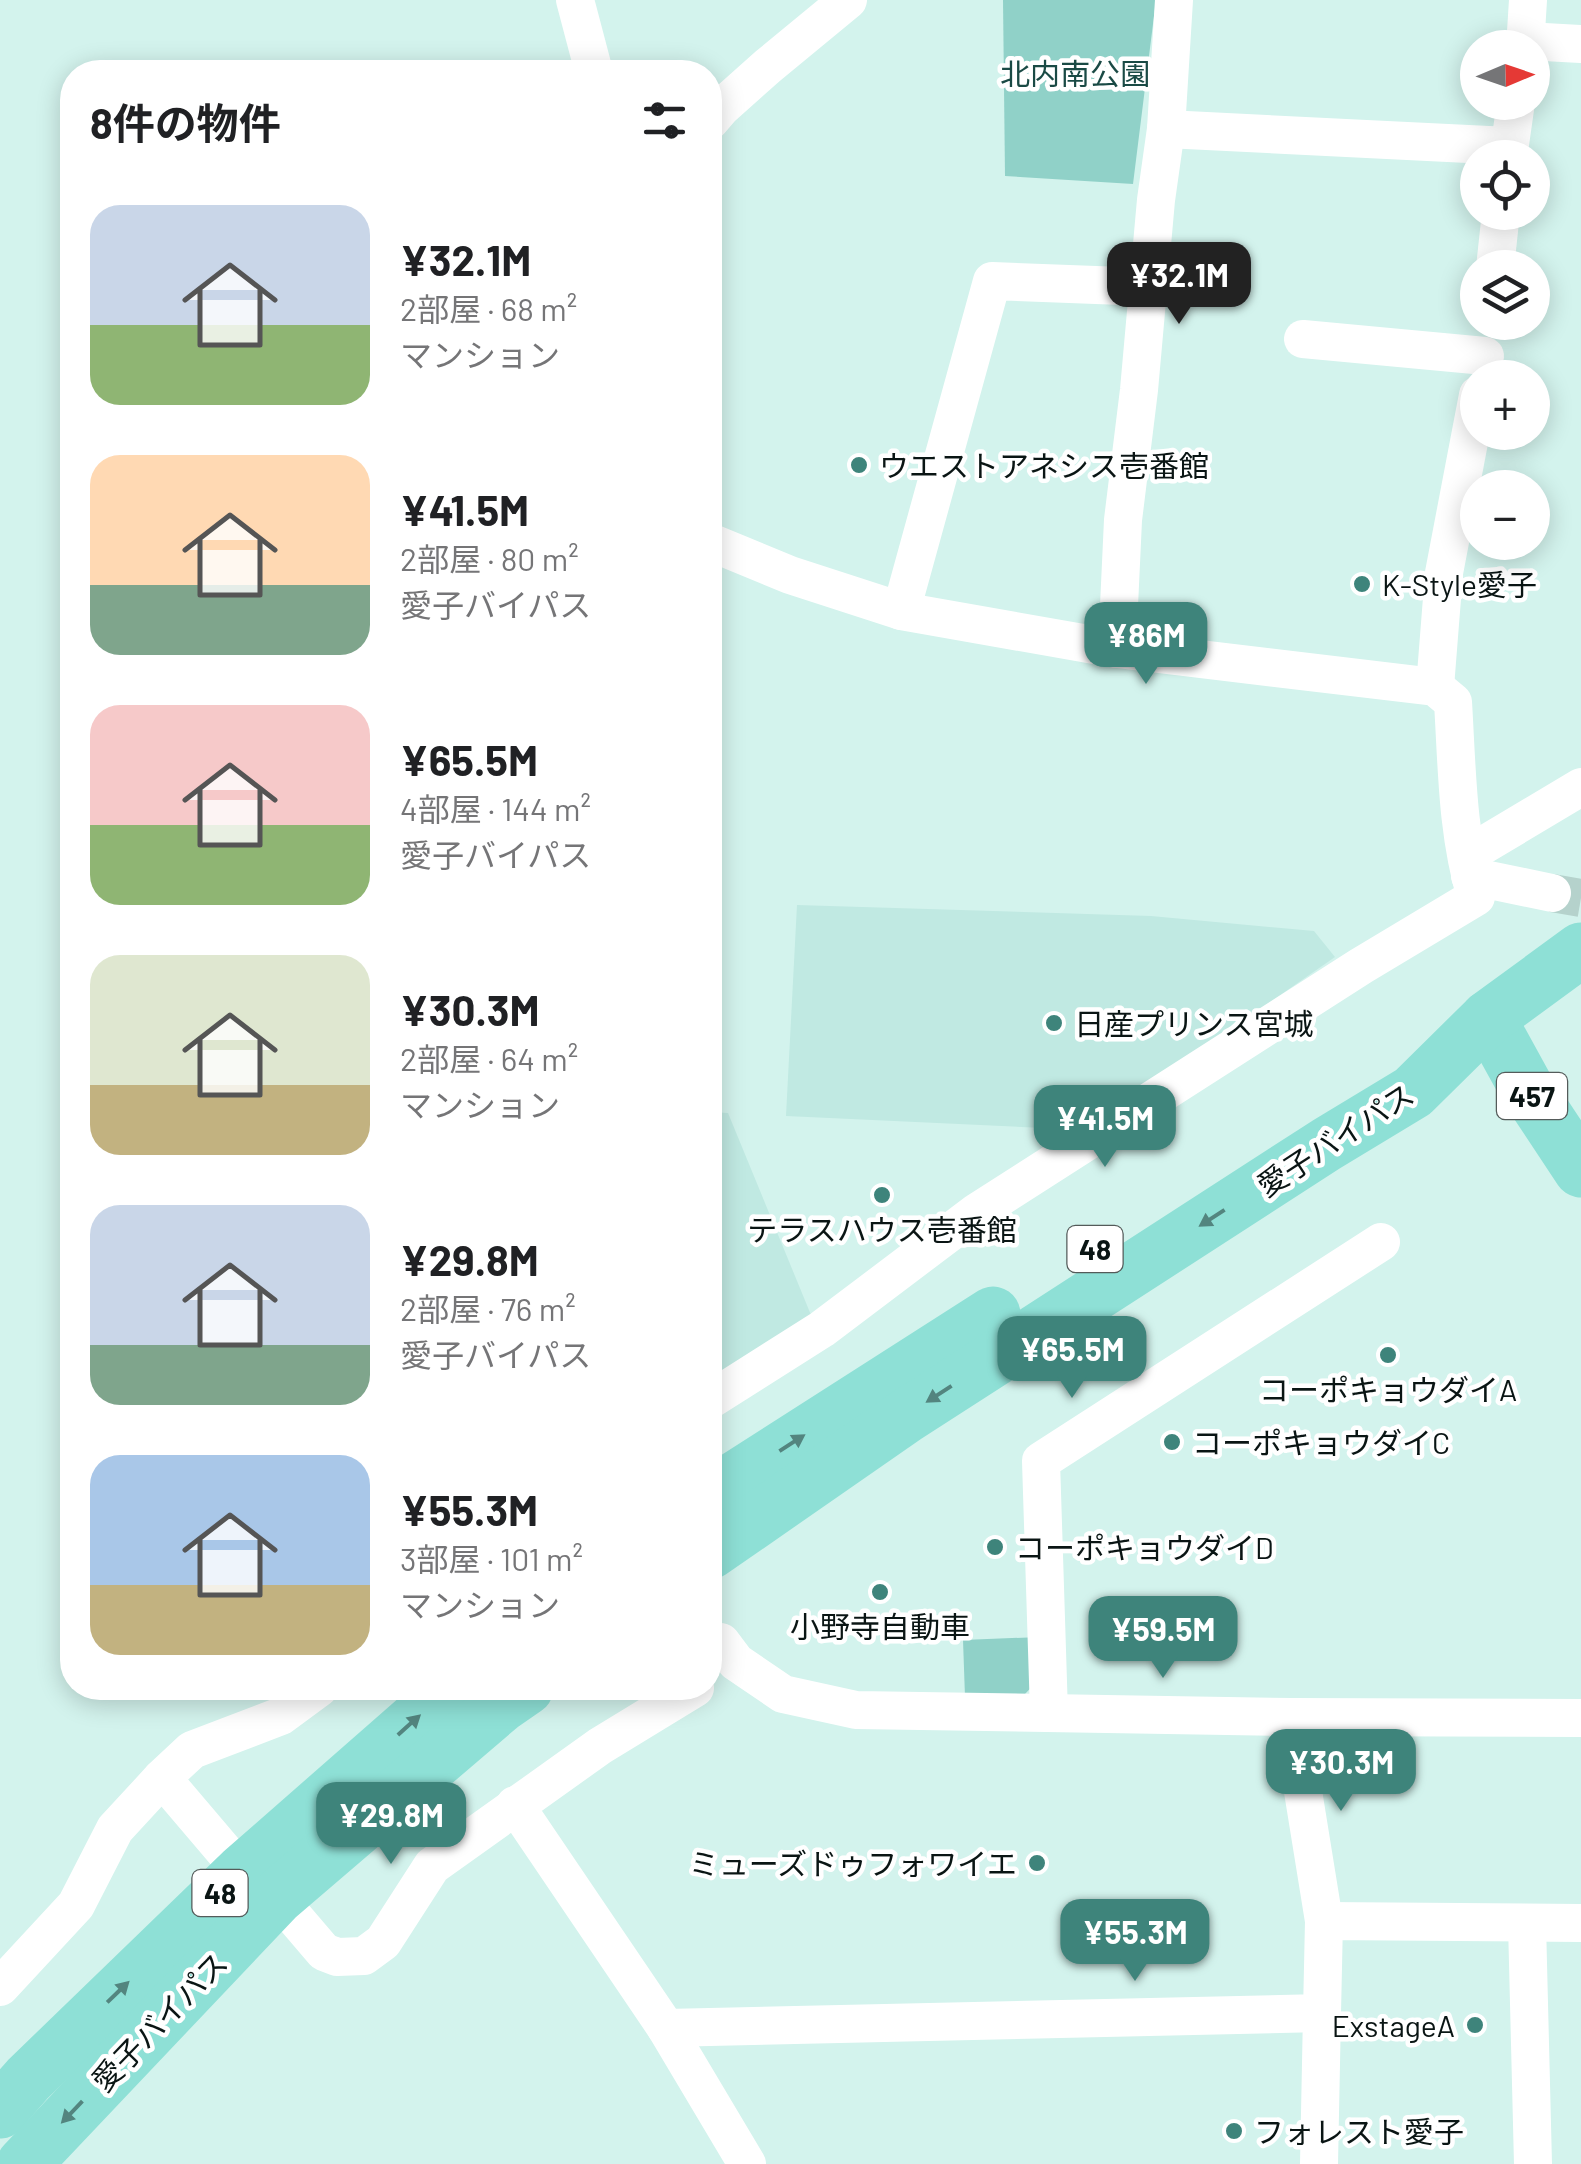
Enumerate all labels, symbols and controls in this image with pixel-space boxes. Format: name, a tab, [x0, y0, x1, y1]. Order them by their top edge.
north arrow	[1460, 30, 1550, 120]
map controls	[1460, 30, 1550, 560]
park label: 北内南公園	[1000, 55, 1150, 91]
icon: filters	[637, 93, 692, 148]
text: 8件の物件	[90, 97, 281, 147]
button: locate	[1460, 140, 1550, 230]
text: ¥32.1M	[400, 234, 531, 284]
pin: ¥32.1M	[1098, 242, 1260, 327]
icon: home	[170, 245, 290, 365]
button: layers	[1460, 250, 1550, 340]
text: ¥32.1M	[1129, 255, 1229, 293]
text: 2部屋 · 68 m²	[400, 289, 577, 327]
text: マンション	[400, 335, 560, 373]
button: +	[1460, 360, 1550, 450]
place label: ウエストアネシス壱番館	[879, 447, 1209, 483]
marker: ウエストアネシス壱番館	[848, 454, 870, 476]
button: −	[1460, 470, 1550, 560]
text: ¥41.5M	[400, 484, 529, 534]
icon: home	[170, 495, 290, 615]
text: 2部屋 · 80 m²	[400, 539, 579, 577]
place label: K-Style愛子	[1382, 566, 1537, 602]
marker: K-Style愛子	[1351, 573, 1373, 595]
text: 愛子バイパス	[400, 585, 591, 623]
pin: ¥86M	[1087, 602, 1205, 687]
text: ¥86M	[1106, 615, 1186, 653]
text: ¥65.5M	[400, 734, 538, 784]
icon: home	[170, 745, 290, 865]
text: 4部屋 · 144 m²	[400, 789, 591, 827]
text: 愛子バイパス	[400, 835, 591, 873]
text: ¥30.3M	[400, 984, 539, 1034]
icon: home	[170, 995, 290, 1115]
place label: 日産プリンス宮城	[1074, 1005, 1313, 1041]
marker: 日産プリンス宮城	[1043, 1012, 1065, 1034]
text: 2部屋 · 64 m²	[400, 1039, 578, 1077]
road number: 457	[1497, 1073, 1567, 1119]
street label: 愛子バイパス	[1250, 1075, 1420, 1203]
text: マンション	[400, 1085, 560, 1123]
pin: ¥41.5M	[1024, 1085, 1186, 1170]
text: ¥41.5M	[1056, 1098, 1154, 1136]
marker: テラスハウス壱番館	[871, 1184, 893, 1206]
one-way arrow	[1199, 1208, 1226, 1226]
place label: テラスハウス壱番館	[747, 1211, 1017, 1247]
road number: 48	[1068, 1226, 1122, 1272]
text: ¥29.8M	[400, 1234, 539, 1284]
icon: home	[170, 1245, 290, 1365]
text: 2部屋 · 76 m²	[400, 1289, 576, 1327]
pin: ¥65.5M	[991, 1316, 1153, 1401]
text: ¥65.5M	[1019, 1329, 1125, 1367]
text: 愛子バイパス	[400, 1335, 591, 1373]
marker: コーポキョウダイA	[1377, 1344, 1399, 1366]
place label: コーポキョウダイA	[1259, 1371, 1517, 1407]
one-way arrow	[926, 1385, 953, 1403]
place label: コーポキョウダイC	[1192, 1424, 1450, 1460]
marker: コーポキョウダイC	[1161, 1431, 1183, 1453]
one-way arrow	[778, 1434, 806, 1452]
text: ¥55.3M	[400, 1484, 538, 1534]
icon: home	[170, 1495, 290, 1615]
place label: コーポキョウダイD	[1015, 1529, 1274, 1565]
marker: コーポキョウダイD	[984, 1536, 1006, 1558]
text: 3部屋 · 101 m²	[400, 1539, 583, 1577]
marker: 小野寺自動車	[869, 1581, 891, 1603]
text: マンション	[400, 1585, 560, 1623]
pin: ¥59.5M	[1082, 1596, 1244, 1681]
place label: 小野寺自動車	[790, 1608, 970, 1644]
text: ¥59.5M	[1111, 1609, 1215, 1647]
one-way arrow	[396, 1714, 421, 1736]
pin: ¥30.3M	[1260, 1729, 1422, 1814]
text: ¥30.3M	[1288, 1742, 1394, 1780]
pin: ¥29.8M	[310, 1782, 472, 1867]
text: ¥29.8M	[338, 1795, 444, 1833]
place label: ミューズドゥフォワイエ	[689, 1845, 1017, 1881]
marker: ミューズドゥフォワイエ	[1026, 1852, 1048, 1874]
road number: 48	[192, 1870, 248, 1916]
pin: ¥55.3M	[1054, 1899, 1216, 1984]
text: ¥55.3M	[1082, 1912, 1188, 1950]
street label: 愛子バイパス	[84, 1944, 234, 2098]
one-way arrow	[105, 1980, 129, 2004]
place label: ExstageA	[1332, 2007, 1455, 2043]
marker: ExstageA	[1464, 2014, 1486, 2036]
one-way arrow	[61, 2100, 84, 2124]
place label: フォレスト愛子	[1254, 2113, 1464, 2149]
marker: フォレスト愛子	[1223, 2120, 1245, 2142]

